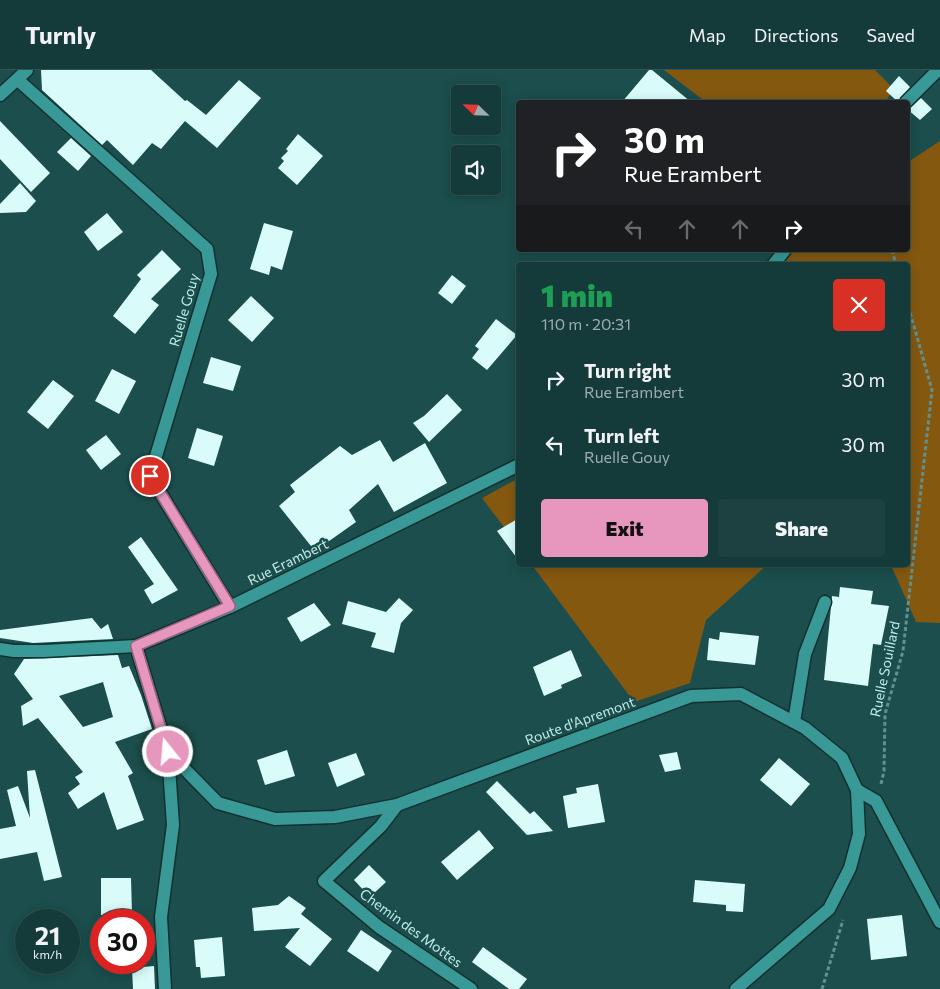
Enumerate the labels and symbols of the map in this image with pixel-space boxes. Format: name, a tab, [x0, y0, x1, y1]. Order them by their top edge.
north arrow	[451, 85, 501, 135]
street label: Ruelle Gouy	[165, 271, 202, 348]
pin	[129, 455, 171, 497]
street label: Rue Erambert	[245, 535, 331, 588]
street label: Ruelle Souillard	[866, 619, 903, 718]
street label: Route d'Apremont	[522, 693, 637, 748]
position arrow	[141, 725, 193, 777]
street label: Chemin des Mottes	[357, 885, 466, 971]
speed limit sign: 30	[90, 909, 155, 974]

